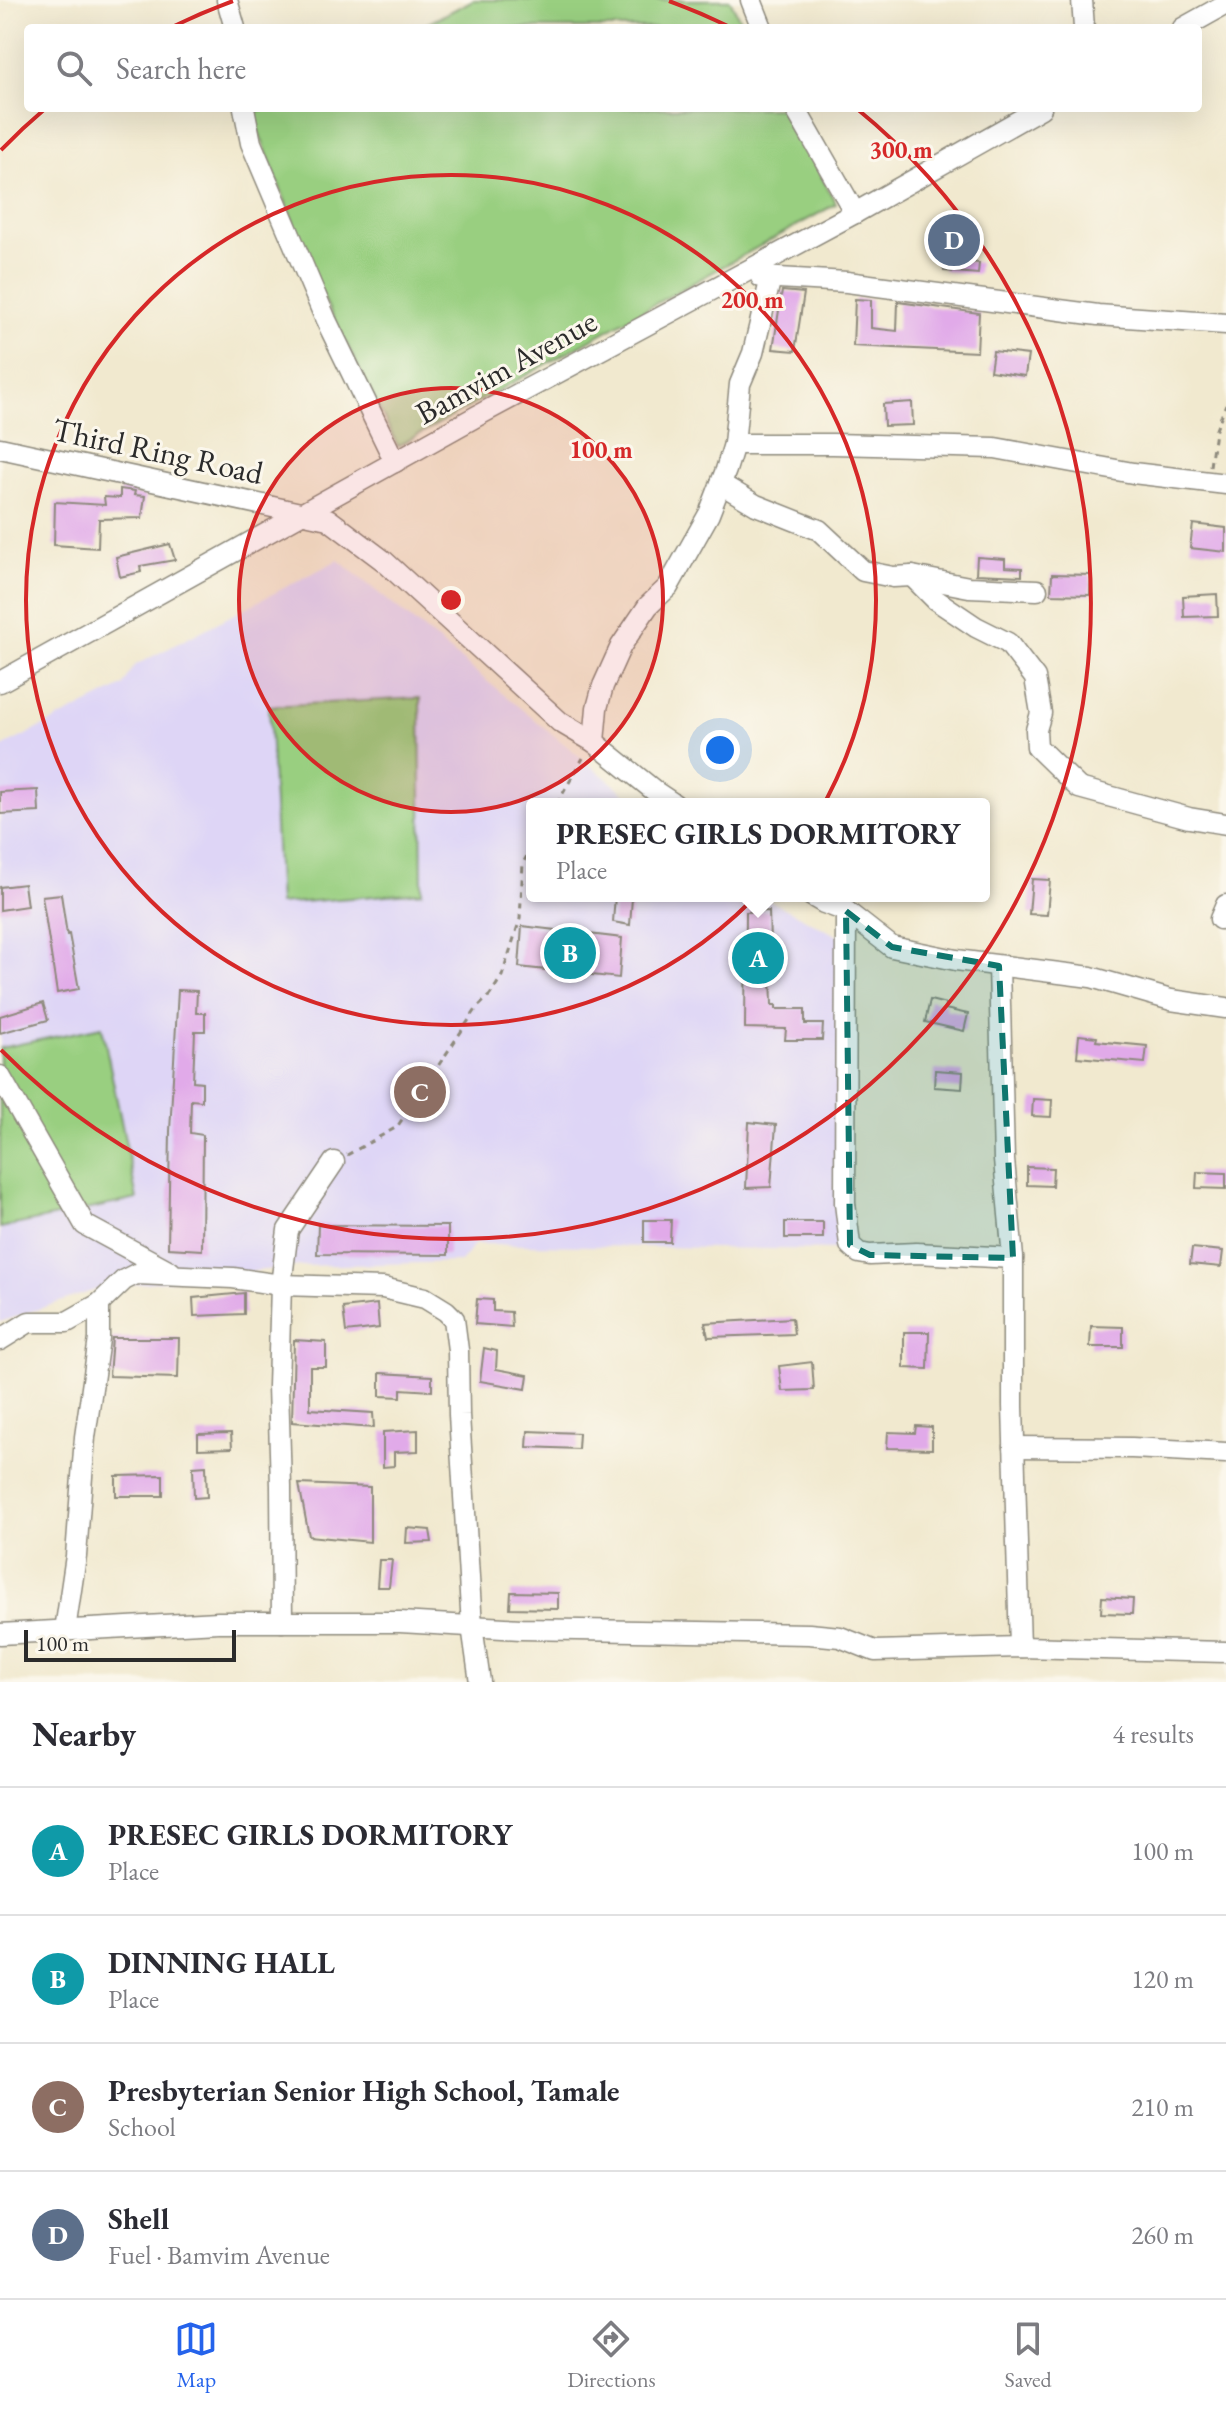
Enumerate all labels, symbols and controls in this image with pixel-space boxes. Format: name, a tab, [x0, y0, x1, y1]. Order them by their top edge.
search box	[24, 24, 1202, 112]
icon: search	[52, 46, 96, 90]
text: Search here	[116, 49, 246, 88]
text: 300 m	[869, 134, 933, 165]
pin: D	[928, 210, 980, 270]
text: 200 m	[720, 284, 784, 315]
street label: Bamvim Avenue	[408, 300, 604, 434]
street label: Third Ring Road	[49, 408, 268, 494]
text: 100 m	[569, 434, 633, 465]
centre of rings	[437, 586, 465, 614]
your location	[700, 730, 740, 770]
popup	[526, 798, 990, 902]
text: PRESEC GIRLS DORMITORY	[556, 814, 960, 853]
text: Place	[556, 853, 607, 887]
pin: B	[544, 923, 596, 983]
pin: A	[732, 928, 784, 988]
pin: C	[394, 1062, 446, 1122]
scale bar	[24, 1626, 236, 1662]
text: 100 m	[36, 1629, 89, 1658]
text: Nearby	[32, 1712, 136, 1756]
text: 4 results	[1113, 1717, 1194, 1751]
text: PRESEC GIRLS DORMITORY	[108, 1815, 512, 1854]
text: A	[49, 1834, 67, 1868]
text: 100 m	[1131, 1834, 1194, 1868]
text: Place	[108, 1854, 159, 1888]
text: DINNING HALL	[108, 1943, 335, 1982]
text: B	[50, 1962, 66, 1996]
text: 120 m	[1131, 1962, 1194, 1996]
text: Place	[108, 1982, 159, 2016]
text: Presbyterian Senior High School, Tamale	[108, 2071, 620, 2110]
text: C	[49, 2090, 67, 2124]
text: 210 m	[1131, 2090, 1194, 2124]
text: School	[108, 2110, 176, 2144]
text: Shell	[108, 2199, 169, 2238]
text: D	[48, 2218, 68, 2252]
text: 260 m	[1131, 2218, 1194, 2252]
text: Fuel · Bamvim Avenue	[108, 2238, 330, 2272]
tab: Map	[174, 2317, 218, 2394]
tab: Directions	[567, 2317, 656, 2394]
tab: Saved	[1004, 2317, 1052, 2394]

